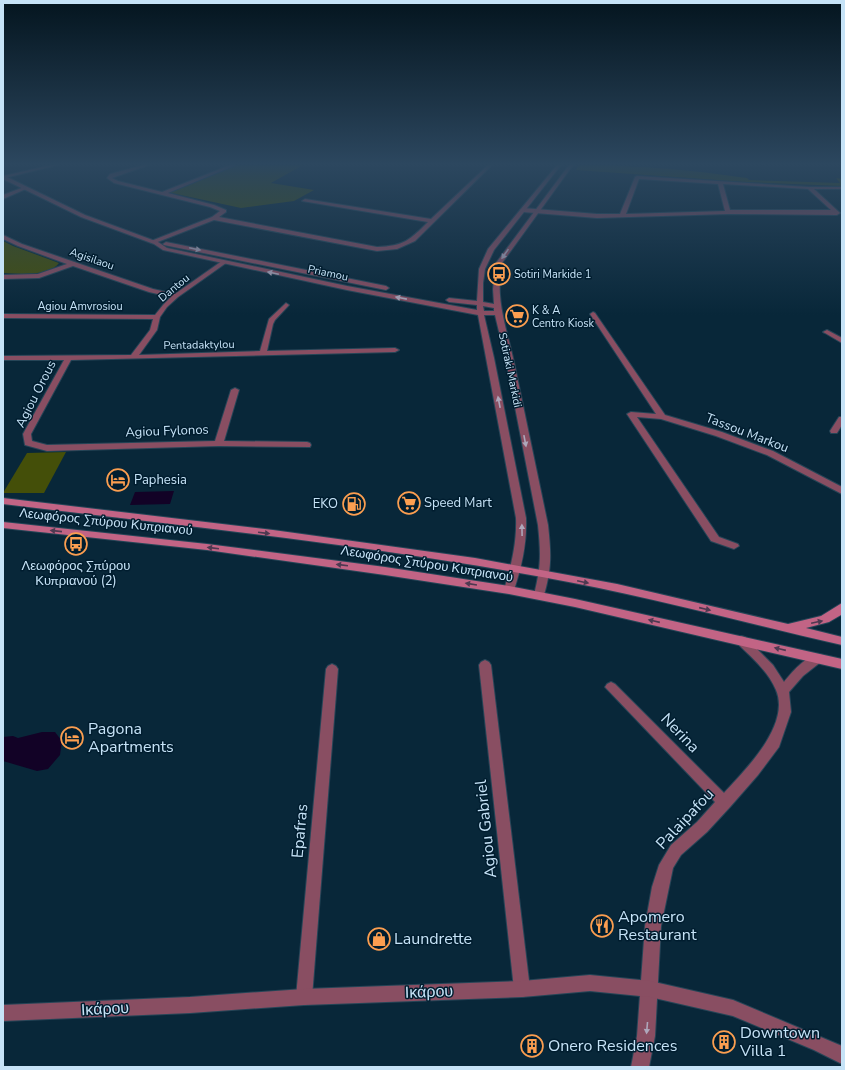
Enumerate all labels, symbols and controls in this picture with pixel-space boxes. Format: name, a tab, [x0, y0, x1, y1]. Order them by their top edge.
street label: Agisilaou	[68, 244, 116, 274]
one-way arrow	[189, 246, 201, 252]
one-way arrow	[502, 249, 510, 259]
street label: Priamou	[306, 261, 350, 285]
bus stop icon: Sotiri Markide 1	[486, 261, 512, 287]
place label: Sotiri Markide 1	[514, 267, 591, 282]
one-way arrow	[267, 269, 279, 275]
street label: Dantou	[155, 271, 193, 305]
one-way arrow	[395, 295, 407, 301]
street label: Agiou Amvrosiou	[37, 299, 123, 314]
supermarket icon: K & A Centro Kiosk	[504, 303, 530, 329]
place label: K & A Centro Kiosk	[532, 303, 595, 331]
street label: Sotiraki Markidi	[495, 331, 525, 409]
street label: Pentadaktylou	[163, 337, 235, 353]
street label: Agiou Orous	[11, 357, 61, 431]
one-way arrow	[496, 396, 502, 408]
street label: Tassou Markou	[703, 409, 791, 457]
street label: Agiou Fylonos	[125, 421, 209, 441]
one-way arrow	[522, 435, 528, 447]
hotel icon: Paphesia	[105, 467, 131, 493]
place label: Paphesia	[134, 471, 187, 489]
supermarket icon: Speed Mart	[396, 490, 422, 516]
fuel station icon: EKO	[341, 491, 367, 517]
place label: Speed Mart	[424, 494, 492, 512]
place label: EKO	[313, 495, 338, 513]
street label: Λεωφόρος Σπύρου Κυπριανού	[18, 504, 194, 540]
one-way arrow	[519, 523, 525, 536]
one-way arrow	[50, 527, 62, 534]
one-way arrow	[258, 530, 270, 536]
bus stop icon: Λεωφόρος Σπύρου Κυπριανού (2)	[63, 531, 89, 557]
street label: Λεωφόρος Σπύρου Κυπριανού	[340, 541, 514, 587]
one-way arrow	[207, 545, 219, 551]
place label: Λεωφόρος Σπύρου Κυπριανού (2)	[22, 557, 130, 590]
one-way arrow	[336, 562, 348, 568]
one-way arrow	[577, 579, 589, 585]
one-way arrow	[464, 581, 477, 587]
one-way arrow	[699, 606, 711, 612]
one-way arrow	[647, 617, 660, 623]
one-way arrow	[811, 619, 823, 625]
one-way arrow	[774, 646, 787, 652]
street label: Nerina	[656, 708, 704, 758]
place label: Pagona Apartments	[88, 718, 174, 758]
hotel icon: Pagona Apartments	[59, 725, 85, 751]
street label: Agiou Gabriel	[470, 778, 502, 879]
street label: Palaipafou	[651, 784, 719, 854]
street label: Epafras	[287, 803, 313, 859]
place label: Apomero Restaurant	[618, 906, 697, 946]
restaurant icon: Apomero Restaurant	[589, 913, 615, 939]
shop icon: Laundrette	[366, 926, 392, 952]
place label: Laundrette	[394, 928, 472, 950]
street label: Ικάρου	[405, 980, 453, 1004]
street label: Ικάρου	[80, 997, 130, 1021]
one-way arrow	[643, 1022, 650, 1034]
place label: Downtown Villa 1	[739, 1022, 820, 1062]
building icon: Downtown Villa 1	[711, 1029, 737, 1055]
building icon: Onero Residences	[519, 1033, 545, 1059]
place label: Onero Residences	[548, 1035, 677, 1057]

